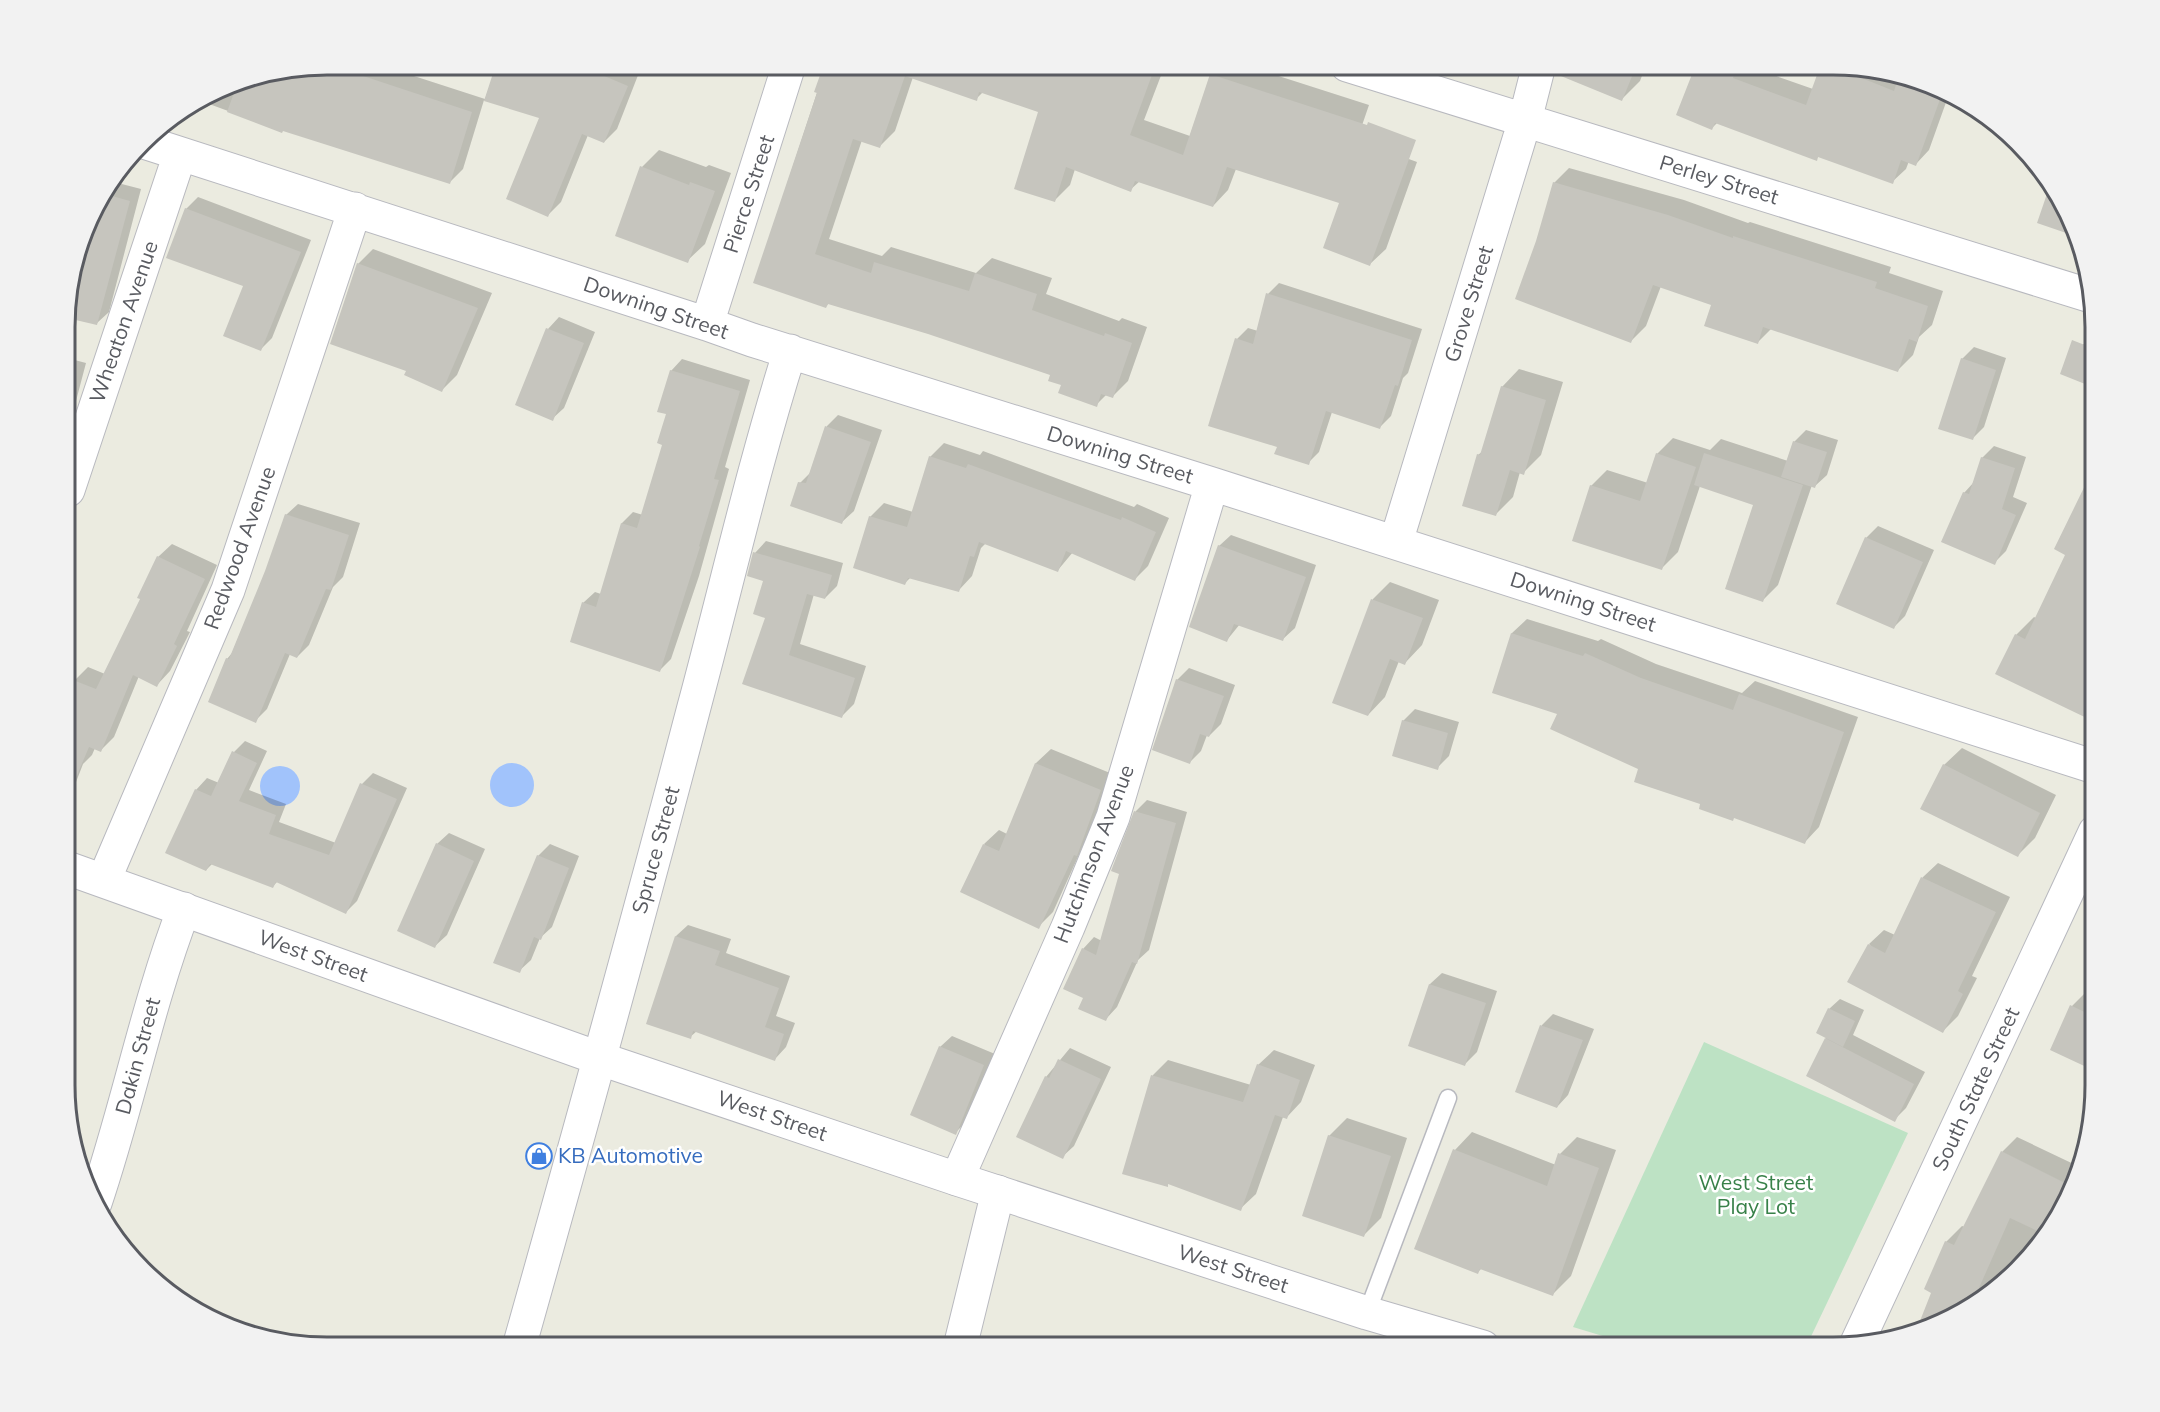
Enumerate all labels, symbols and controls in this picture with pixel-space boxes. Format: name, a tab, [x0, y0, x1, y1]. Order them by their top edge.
street label: Pierce Street	[717, 131, 779, 256]
street label: Perley Street	[1657, 149, 1782, 209]
street label: Wheaton Avenue	[83, 237, 163, 406]
street label: Grove Street	[1438, 242, 1498, 365]
street label: Downing Street	[580, 270, 732, 344]
street label: Downing Street	[1044, 419, 1197, 489]
street label: Redwood Avenue	[197, 463, 281, 633]
street label: Downing Street	[1507, 565, 1659, 637]
street label: Hutchinson Avenue	[1047, 761, 1139, 946]
street label: Spruce Street	[626, 783, 684, 916]
street label: West Street	[255, 923, 372, 987]
street label: Dakin Street	[109, 994, 165, 1117]
street label: South State Street	[1926, 1003, 2024, 1175]
street label: West Street	[714, 1084, 831, 1146]
shop icon: KB Automotive	[524, 1141, 554, 1171]
place label: KB Automotive	[558, 1142, 703, 1168]
park label: West Street Play Lot	[1699, 1169, 1813, 1219]
street label: West Street	[1175, 1238, 1292, 1298]

